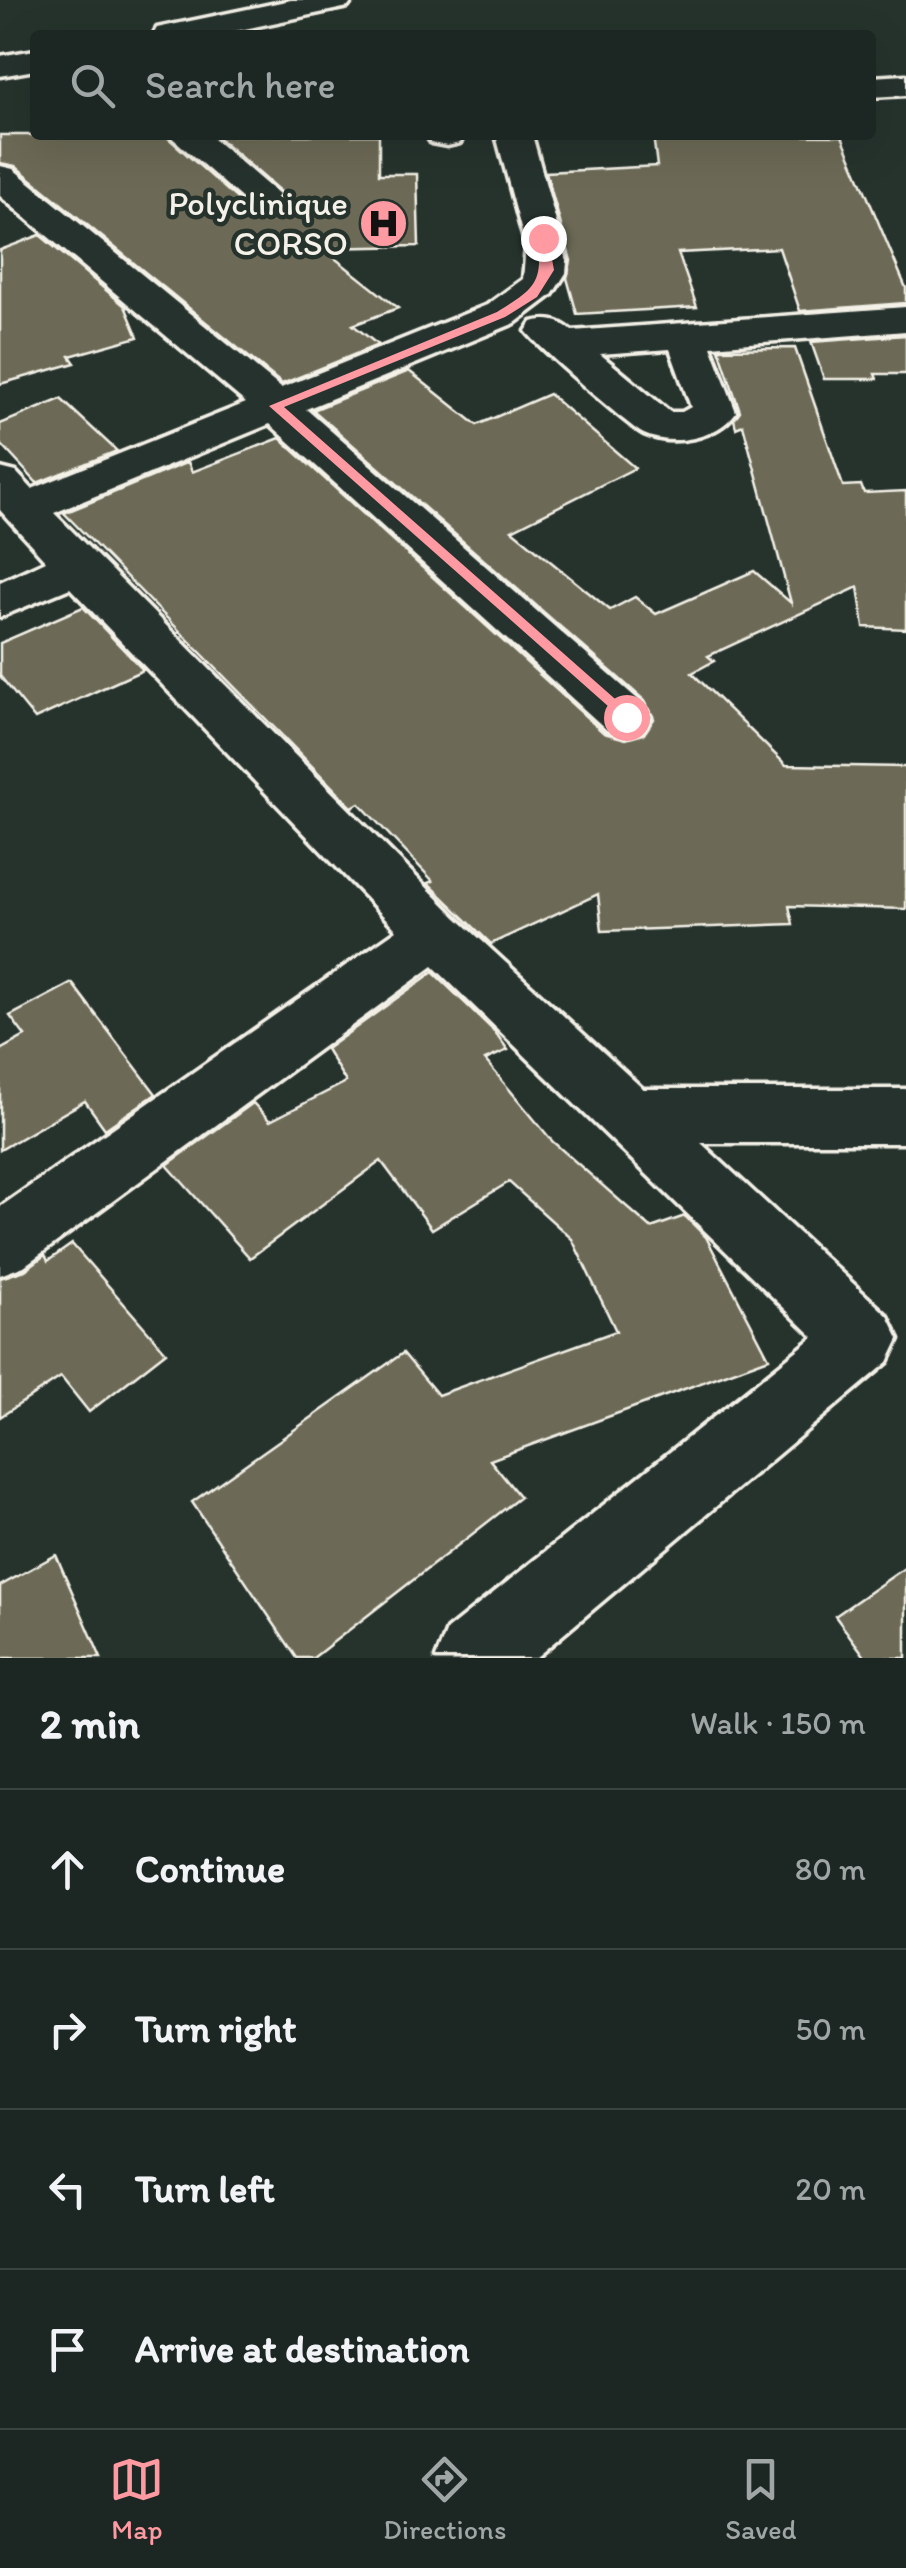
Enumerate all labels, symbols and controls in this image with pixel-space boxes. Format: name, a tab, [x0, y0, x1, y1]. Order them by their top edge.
search box	[30, 30, 876, 140]
icon: search	[65, 58, 120, 113]
text: Search here	[145, 62, 336, 108]
place label: Polyclinique CORSO	[168, 182, 348, 264]
hospital icon: Polyclinique CORSO	[357, 197, 409, 249]
route end	[521, 216, 567, 262]
route start	[604, 695, 650, 741]
text: 2 min	[40, 1698, 140, 1749]
text: Walk · 150 m	[690, 1704, 866, 1742]
icon: ahead	[40, 1842, 95, 1897]
text: Continue	[135, 1846, 285, 1892]
text: 80 m	[795, 1850, 866, 1888]
icon: right	[40, 2002, 95, 2057]
text: Turn right	[135, 2006, 297, 2052]
text: 50 m	[795, 2010, 866, 2048]
icon: left	[40, 2162, 95, 2217]
text: Turn left	[135, 2166, 275, 2212]
text: 20 m	[795, 2170, 866, 2208]
icon: arrive	[40, 2322, 95, 2377]
text: Arrive at destination	[135, 2326, 470, 2372]
tab: Map	[109, 2452, 164, 2546]
tab: Directions	[383, 2452, 506, 2546]
tab: Saved	[725, 2452, 797, 2546]

